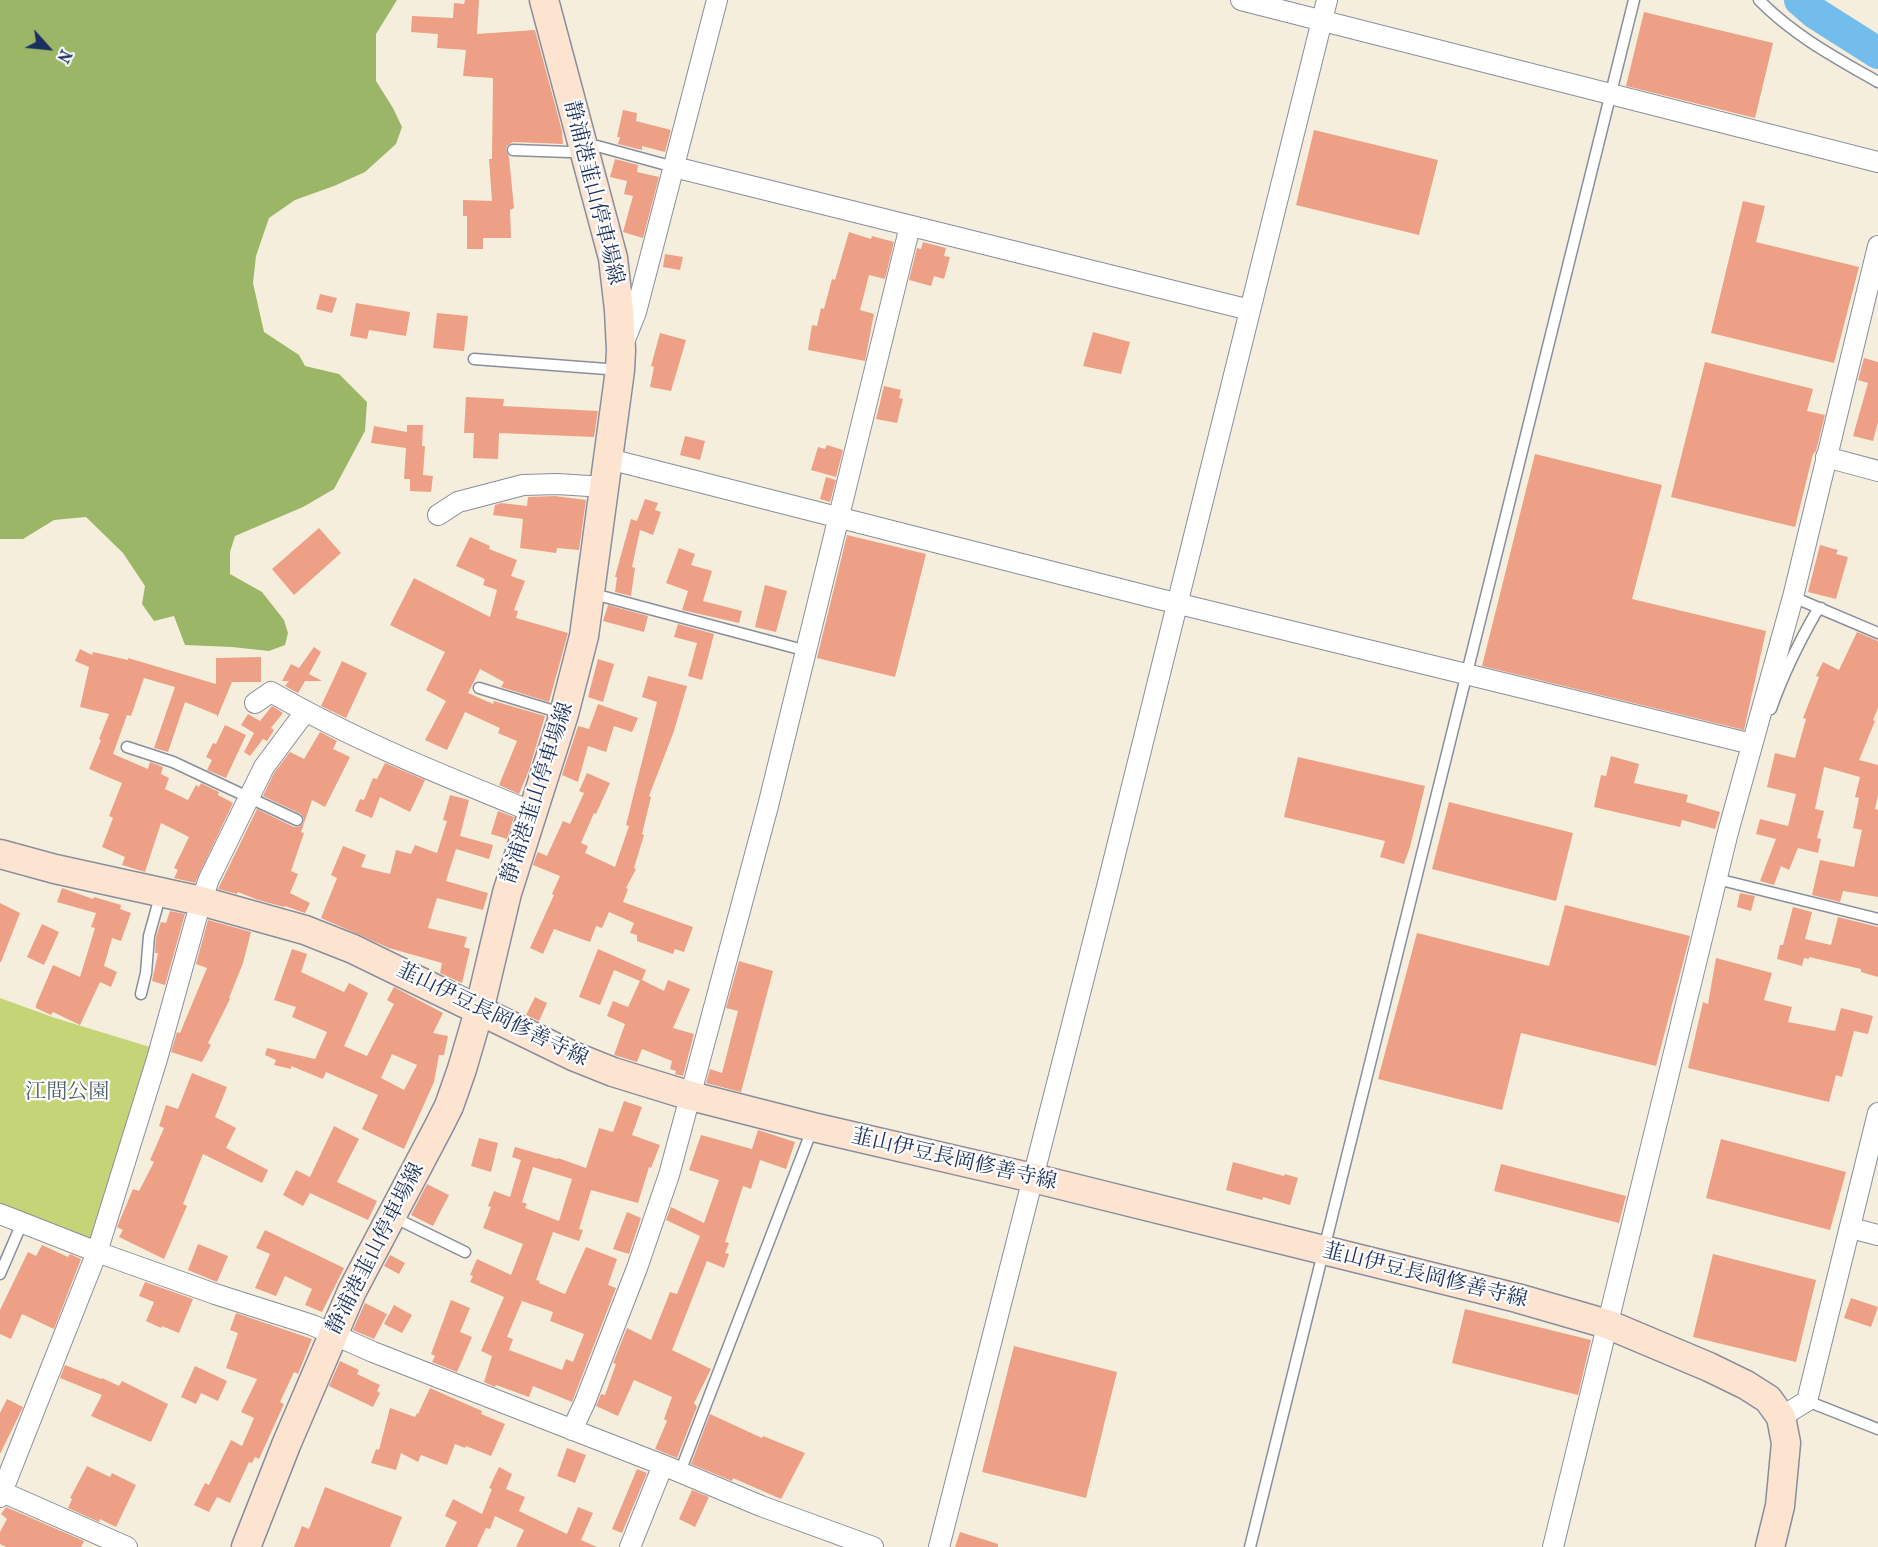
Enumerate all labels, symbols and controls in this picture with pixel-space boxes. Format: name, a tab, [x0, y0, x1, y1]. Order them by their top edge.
north arrow	[18, 18, 78, 78]
text: N	[53, 47, 76, 66]
street label: 静浦港韮山停車場線	[558, 98, 628, 288]
street label: 静浦港韮山停車場線	[497, 699, 579, 887]
street label: 韮山伊豆長岡修善寺線	[392, 958, 592, 1072]
park label: 江間公園	[25, 1080, 109, 1106]
street label: 韮山伊豆長岡修善寺線	[849, 1124, 1059, 1196]
street label: 静浦港韮山停車場線	[322, 1159, 430, 1339]
street label: 韮山伊豆長岡修善寺線	[1320, 1238, 1530, 1314]

